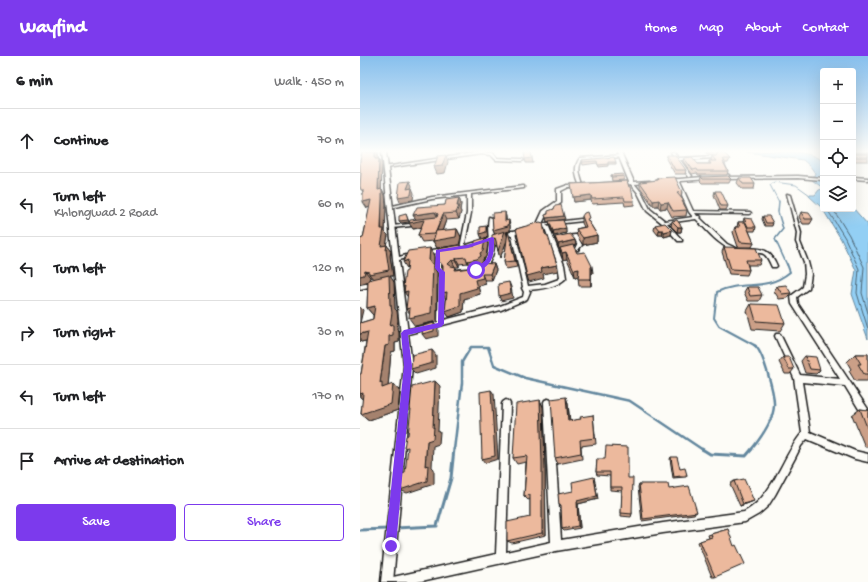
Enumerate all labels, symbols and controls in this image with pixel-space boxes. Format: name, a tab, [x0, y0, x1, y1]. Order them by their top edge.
text: Wayfind	[20, 17, 86, 40]
text: Home	[645, 20, 677, 37]
text: Map	[699, 20, 723, 37]
text: About	[745, 20, 781, 37]
text: Contact	[803, 20, 848, 37]
map controls	[820, 68, 856, 212]
button: +	[820, 68, 856, 104]
text: 6 min	[16, 72, 52, 92]
text: Walk · 450 m	[274, 75, 344, 90]
button: −	[820, 104, 856, 140]
icon: ahead	[16, 130, 38, 152]
text: Continue	[54, 132, 108, 150]
text: 70 m	[318, 133, 344, 148]
button: locate	[820, 140, 856, 176]
button: layers	[820, 176, 856, 212]
text: Turn left	[54, 188, 105, 206]
icon: left	[16, 194, 38, 216]
text: 60 m	[318, 197, 344, 212]
text: Khlongwad 2 Road	[54, 206, 157, 221]
icon: left	[16, 258, 38, 280]
text: Turn left	[54, 260, 105, 278]
text: 120 m	[313, 261, 344, 276]
route start	[467, 261, 485, 279]
icon: right	[16, 322, 38, 344]
text: Turn right	[54, 324, 114, 342]
text: 30 m	[318, 325, 344, 340]
icon: left	[16, 386, 38, 408]
text: Turn left	[54, 388, 105, 406]
text: 170 m	[312, 389, 344, 404]
icon: arrive	[16, 450, 38, 472]
text: Arrive at destination	[54, 452, 184, 470]
button: Save	[16, 504, 176, 541]
button: Share	[184, 504, 344, 541]
route end	[382, 537, 400, 555]

